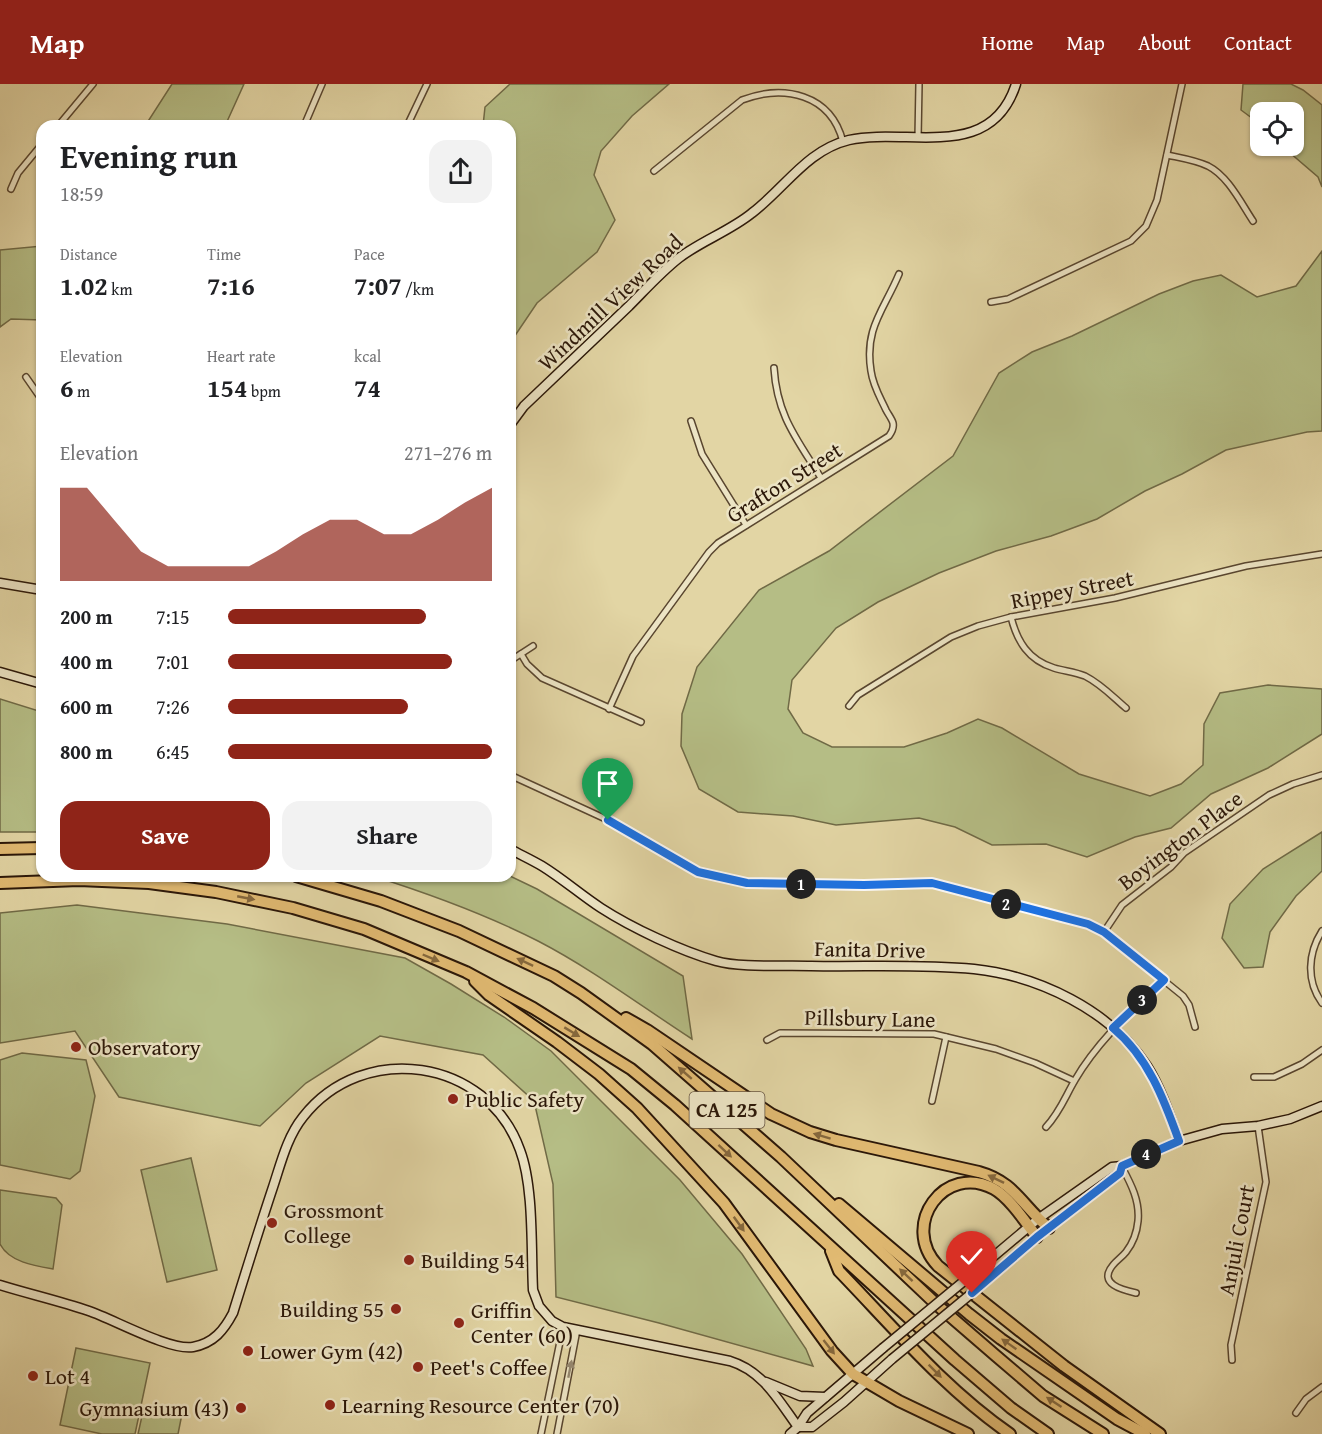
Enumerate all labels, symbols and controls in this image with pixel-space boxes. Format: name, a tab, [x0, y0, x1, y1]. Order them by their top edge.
text: Map	[30, 22, 84, 63]
text: Home	[982, 27, 1033, 58]
text: Map	[1066, 27, 1105, 58]
text: About	[1138, 27, 1191, 58]
text: Contact	[1224, 27, 1292, 58]
map controls	[1250, 102, 1304, 156]
button: locate	[1250, 102, 1304, 156]
text: Evening run	[60, 132, 237, 180]
button: share	[429, 140, 492, 203]
text: 18:59	[60, 179, 103, 208]
street label: Windmill View Road	[530, 226, 690, 378]
text: Distance	[60, 242, 117, 266]
text: Time	[207, 242, 241, 266]
text: Pace	[354, 242, 385, 266]
text: 1.02	[60, 266, 108, 305]
text: 7:16	[207, 266, 255, 305]
text: 7:07	[354, 266, 402, 305]
text: km	[108, 277, 132, 301]
text: /km	[402, 277, 434, 301]
text: Elevation	[60, 344, 123, 368]
text: Heart rate	[207, 344, 276, 368]
text: kcal	[354, 344, 381, 368]
text: 6	[60, 368, 73, 407]
text: 154	[207, 368, 247, 407]
text: 74	[354, 368, 381, 407]
text: m	[73, 379, 90, 403]
text: bpm	[247, 379, 281, 403]
street label: Grafton Street	[720, 434, 848, 530]
text: Elevation	[60, 438, 138, 467]
text: 271–276 m	[404, 438, 492, 467]
street label: Rippey Street	[1008, 561, 1136, 617]
text: 200 m	[60, 602, 113, 631]
text: 7:15	[156, 602, 190, 631]
text: 400 m	[60, 647, 113, 676]
text: 7:01	[156, 647, 190, 676]
text: 600 m	[60, 692, 113, 721]
text: 7:26	[156, 692, 190, 721]
text: 800 m	[60, 737, 113, 766]
text: 6:45	[156, 737, 190, 766]
pin	[582, 758, 633, 820]
icon: arrive	[591, 767, 624, 800]
street label: Boyington Place	[1111, 782, 1249, 898]
button: Save	[60, 801, 270, 870]
button: Share	[282, 801, 492, 870]
pin: 1	[786, 869, 816, 899]
text: 1	[797, 872, 805, 896]
pin: 2	[991, 889, 1021, 919]
text: 2	[1002, 892, 1010, 916]
one-way arrow	[237, 894, 256, 903]
street label: Fanita Drive	[814, 932, 926, 966]
one-way arrow	[423, 953, 440, 962]
one-way arrow	[517, 958, 534, 967]
pin: 3	[1127, 985, 1157, 1015]
text: 3	[1138, 988, 1146, 1012]
street label: Pillsbury Lane	[804, 1001, 936, 1035]
one-way arrow	[564, 1026, 580, 1037]
place label: Observatory	[88, 1031, 201, 1063]
marker: Observatory	[69, 1040, 83, 1054]
one-way arrow	[678, 1067, 693, 1080]
place label: Public Safety	[465, 1083, 584, 1115]
marker: Public Safety	[446, 1092, 460, 1106]
road number: CA 125	[690, 1092, 764, 1128]
one-way arrow	[813, 1131, 831, 1140]
pin: 4	[1131, 1139, 1161, 1169]
text: 4	[1142, 1142, 1150, 1166]
one-way arrow	[717, 1144, 732, 1157]
one-way arrow	[988, 1174, 1005, 1183]
street label: Anjuli Court	[1210, 1181, 1262, 1298]
place label: Grossmont College	[284, 1194, 384, 1251]
one-way arrow	[733, 1215, 745, 1231]
marker: Grossmont College	[265, 1216, 279, 1230]
pin	[946, 1231, 997, 1293]
icon: check	[955, 1240, 988, 1273]
place label: Building 54	[421, 1244, 525, 1276]
marker: Building 54	[402, 1253, 416, 1267]
one-way arrow	[899, 1269, 913, 1283]
place label: Building 55	[280, 1293, 384, 1325]
place label: Griffin Center (60)	[471, 1294, 573, 1351]
marker: Building 55	[389, 1302, 403, 1316]
marker: Griffin Center (60)	[452, 1316, 466, 1330]
place label: Lower Gym (42)	[260, 1335, 403, 1367]
one-way arrow	[1001, 1338, 1017, 1350]
one-way arrow	[823, 1339, 836, 1355]
marker: Lower Gym (42)	[241, 1344, 255, 1358]
place label: Peet's Coffee	[430, 1351, 547, 1383]
place label: Lot 4	[45, 1360, 90, 1392]
marker: Peet's Coffee	[411, 1360, 425, 1374]
one-way arrow	[566, 1360, 575, 1379]
one-way arrow	[928, 1364, 942, 1378]
marker: Lot 4	[26, 1369, 40, 1383]
place label: Learning Resource Center (70)	[342, 1389, 620, 1421]
place label: Gymnasium (43)	[79, 1392, 229, 1424]
one-way arrow	[1046, 1397, 1062, 1408]
marker: Learning Resource Center (70)	[323, 1398, 337, 1412]
marker: Gymnasium (43)	[234, 1401, 248, 1415]

